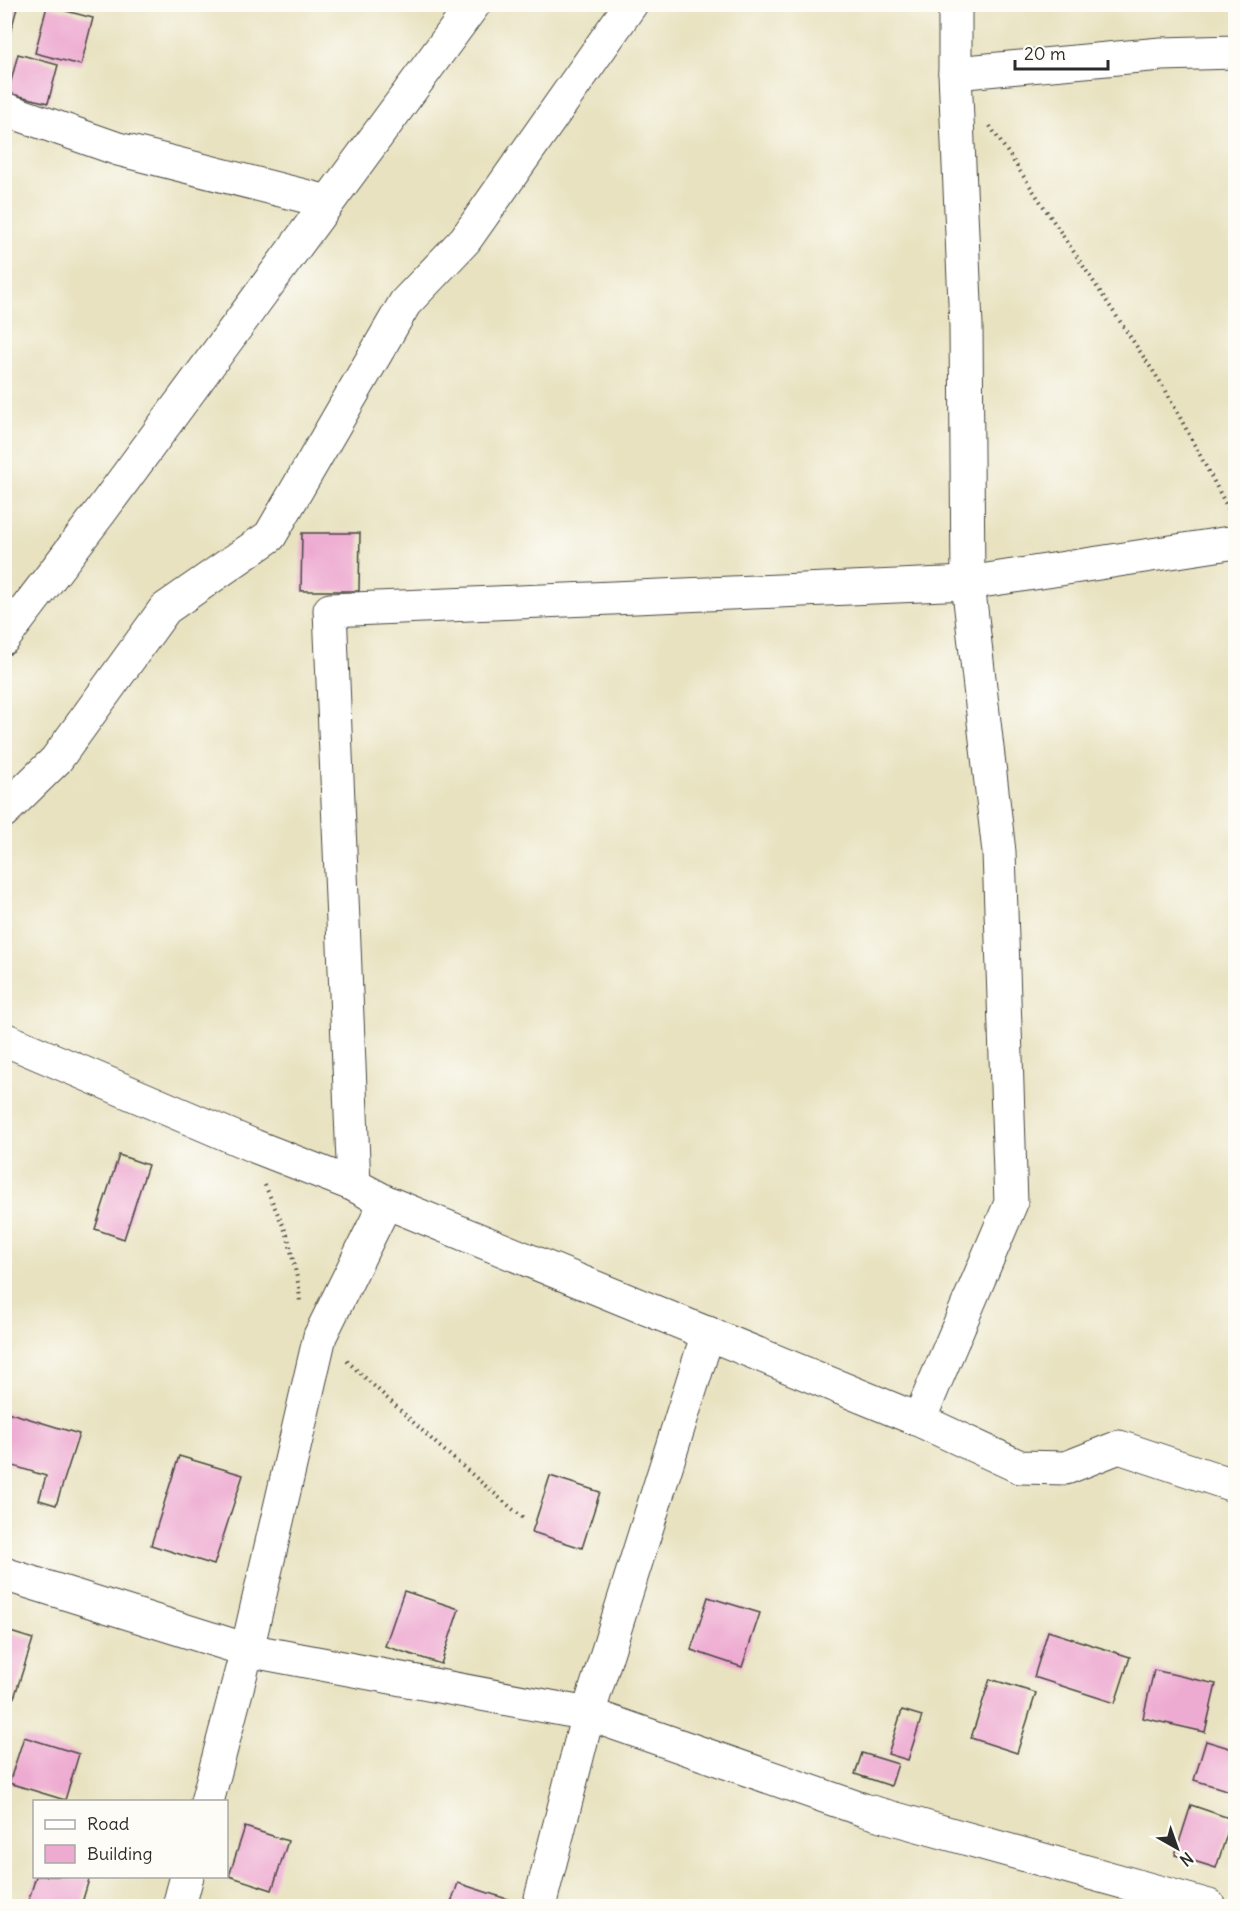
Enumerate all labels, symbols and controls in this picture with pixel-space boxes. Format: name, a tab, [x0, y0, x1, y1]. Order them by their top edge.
scale bar	[1015, 33, 1108, 71]
text: 20 m	[1024, 42, 1066, 65]
legend	[33, 1800, 228, 1878]
text: Road	[87, 1812, 130, 1835]
north arrow	[1147, 1818, 1207, 1878]
text: Building	[87, 1842, 152, 1865]
text: N	[1176, 1848, 1197, 1871]

